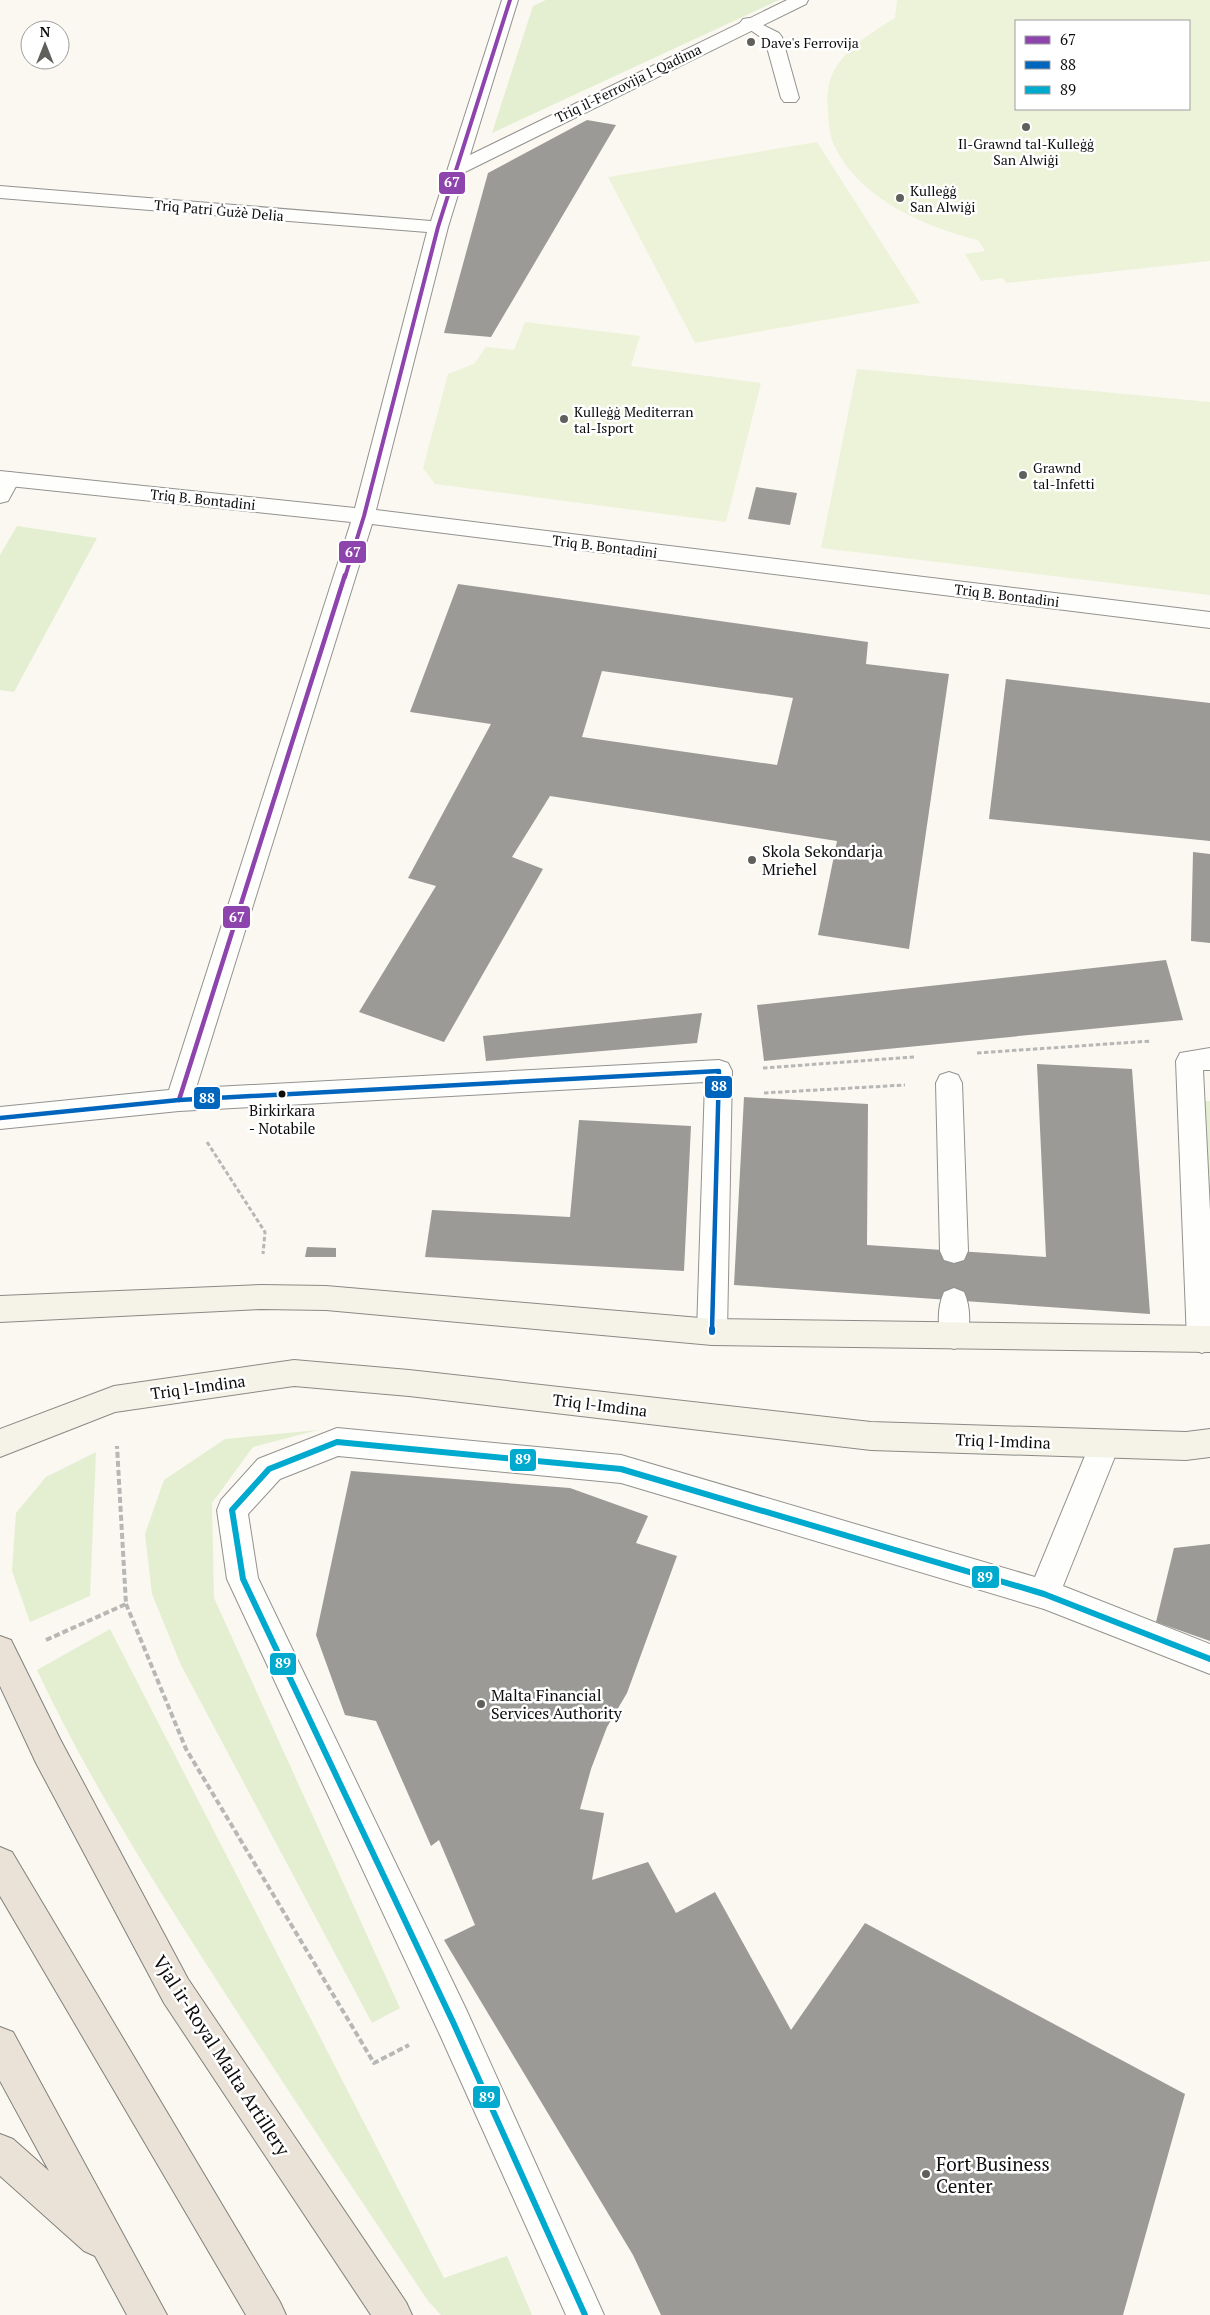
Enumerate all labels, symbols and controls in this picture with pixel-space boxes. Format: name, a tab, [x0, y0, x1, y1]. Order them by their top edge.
north arrow	[20, 20, 70, 70]
legend	[1015, 20, 1190, 110]
text: N	[40, 22, 51, 41]
text: 67	[1060, 29, 1076, 49]
place label: Dave's Ferrovija	[761, 33, 859, 52]
marker: Dave's Ferrovija	[745, 36, 757, 48]
street label: Triq il-Ferrovija l-Qadima	[552, 39, 704, 127]
text: 88	[1060, 54, 1076, 74]
text: 89	[1060, 79, 1076, 99]
marker: Il-Grawnd tal-Kulleġġ San Alwiġi	[1020, 121, 1032, 133]
place label: Il-Grawnd tal-Kulleġġ San Alwiġi	[958, 134, 1094, 169]
line badge: 67	[438, 171, 466, 195]
text: 67	[444, 172, 460, 191]
place label: Kulleġġ San Alwiġi	[910, 181, 975, 216]
marker: Kulleġġ San Alwiġi	[894, 192, 906, 204]
street label: Triq Patri Ġużè Delia	[153, 195, 285, 225]
place label: Kulleġġ Mediterran tal-Isport	[574, 402, 694, 437]
marker: Kulleġġ Mediterran tal-Isport	[558, 413, 570, 425]
place label: Grawnd tal-Infetti	[1033, 458, 1095, 493]
marker: Grawnd tal-Infetti	[1017, 469, 1029, 481]
street label: Triq B. Bontadini	[149, 484, 257, 514]
street label: Triq B. Bontadini	[551, 530, 659, 562]
line badge: 67	[338, 540, 367, 564]
text: 67	[345, 542, 361, 561]
street label: Triq B. Bontadini	[953, 579, 1061, 611]
place label: Skola Sekondarja Mrieħel	[762, 840, 883, 880]
marker: Skola Sekondarja Mrieħel	[746, 854, 758, 866]
line badge: 67	[222, 905, 251, 929]
text: 67	[229, 907, 245, 926]
line badge: 88	[704, 1075, 733, 1099]
text: 88	[711, 1076, 727, 1095]
line badge: 88	[193, 1086, 221, 1110]
text: 88	[199, 1088, 215, 1107]
marker: Birkirkara - Notabile	[277, 1089, 287, 1099]
place label: Birkirkara - Notabile	[249, 1100, 316, 1138]
street label: Triq l-Imdina	[149, 1369, 247, 1405]
street label: Triq l-Imdina	[551, 1388, 649, 1422]
street label: Triq l-Imdina	[955, 1428, 1051, 1454]
line badge: 89	[509, 1448, 537, 1472]
text: 89	[515, 1449, 531, 1468]
line badge: 89	[971, 1565, 1000, 1589]
text: 89	[977, 1567, 993, 1586]
line badge: 89	[269, 1652, 297, 1676]
text: 89	[275, 1653, 291, 1672]
place label: Malta Financial Services Authority	[491, 1684, 623, 1724]
marker: Malta Financial Services Authority	[475, 1698, 487, 1710]
street label: Vjal ir-Royal Malta Artillery	[148, 1950, 296, 2160]
line badge: 89	[472, 2085, 501, 2109]
text: 89	[479, 2087, 495, 2106]
place label: Fort Business Center	[936, 2151, 1050, 2198]
marker: Fort Business Center	[920, 2168, 932, 2180]

